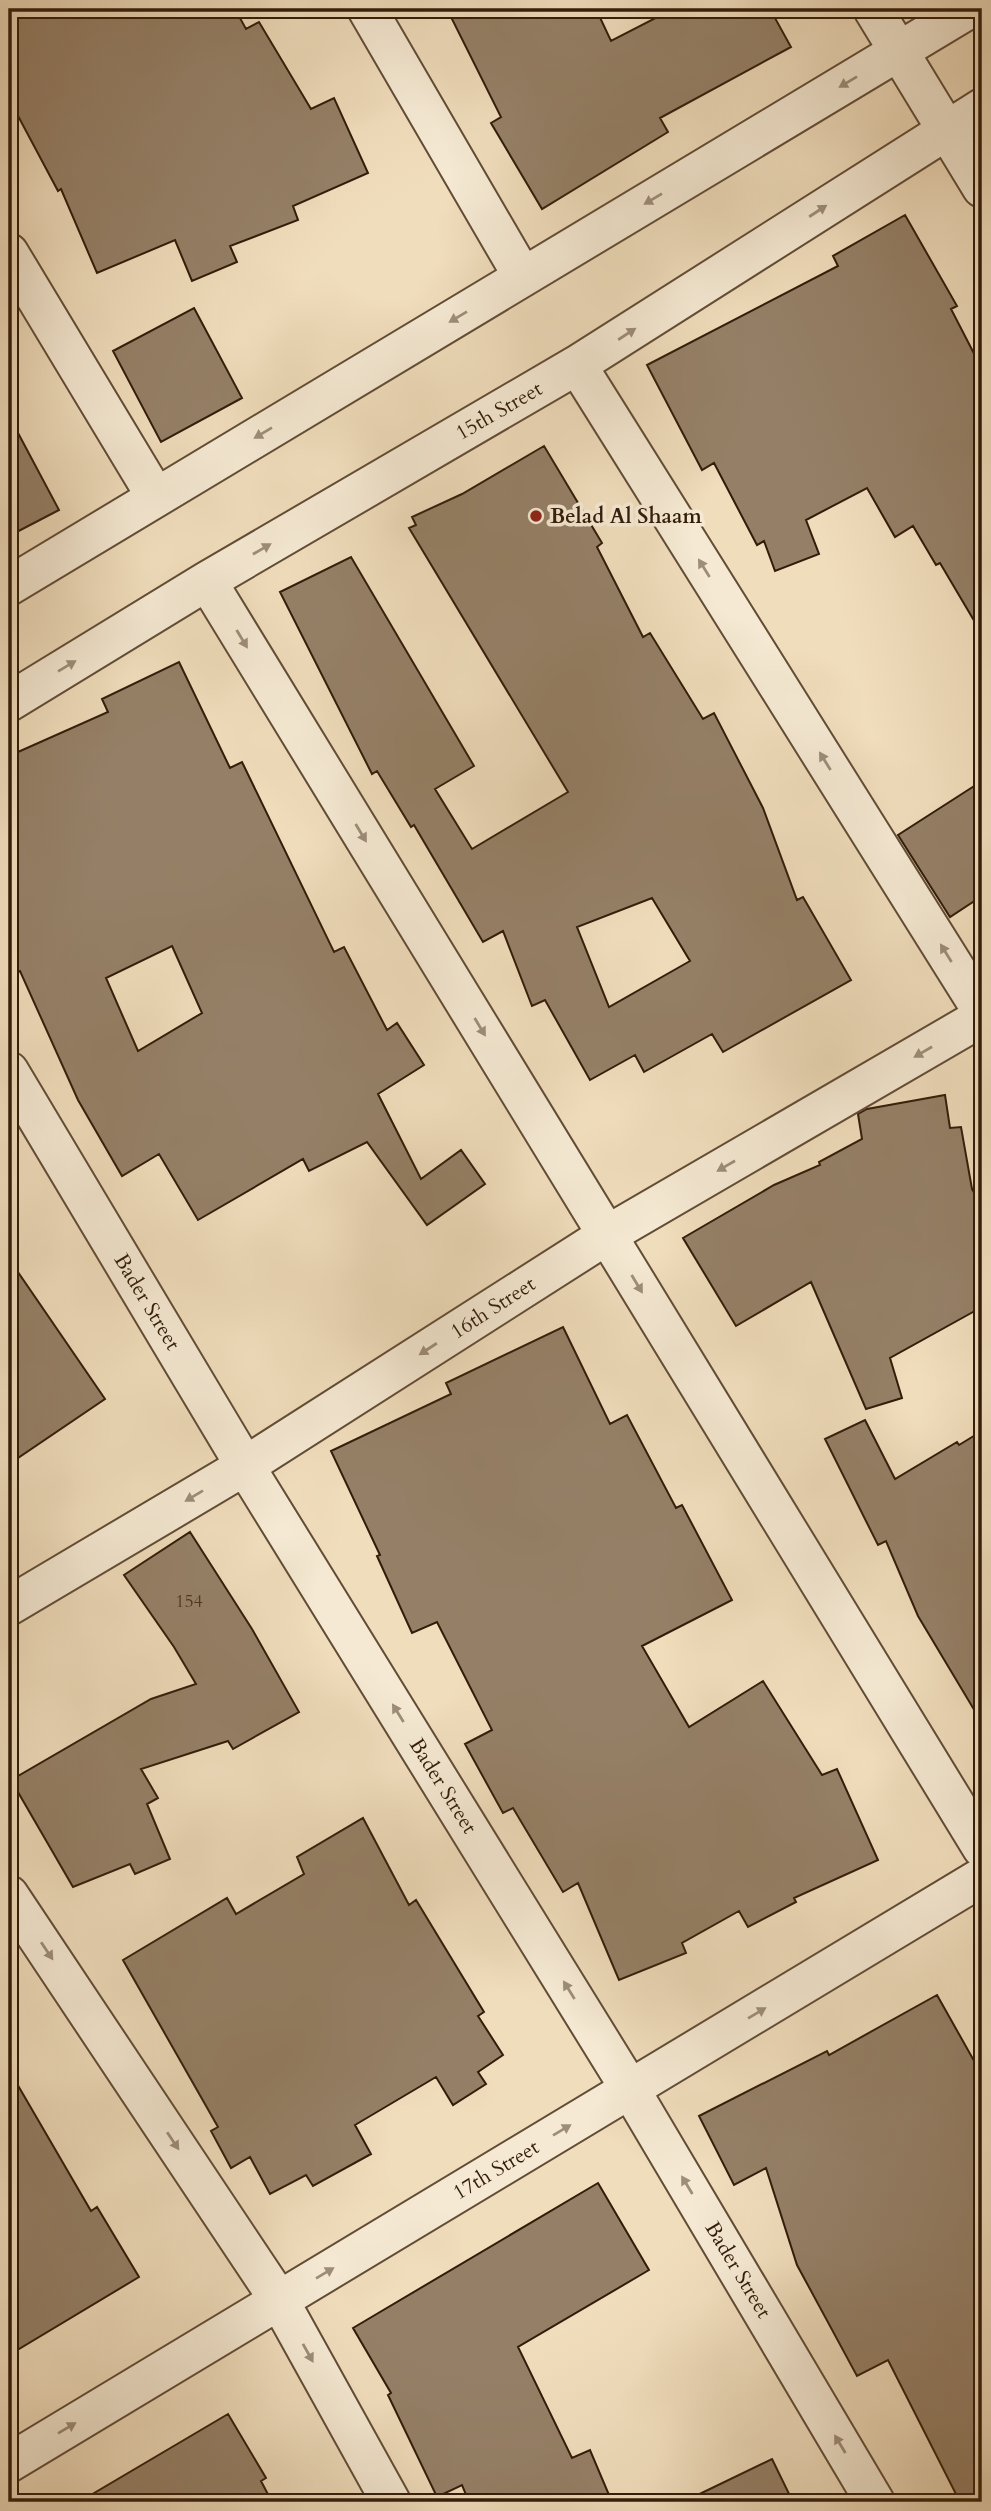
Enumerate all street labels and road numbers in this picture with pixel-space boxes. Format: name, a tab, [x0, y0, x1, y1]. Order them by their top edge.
street label: 15th Street	[450, 374, 548, 448]
street label: Bader Street	[107, 1248, 187, 1356]
street label: 16th Street	[445, 1270, 541, 1346]
street label: Bader Street	[402, 1733, 484, 1840]
street label: 17th Street	[447, 2133, 545, 2207]
street label: Bader Street	[698, 2216, 778, 2324]

